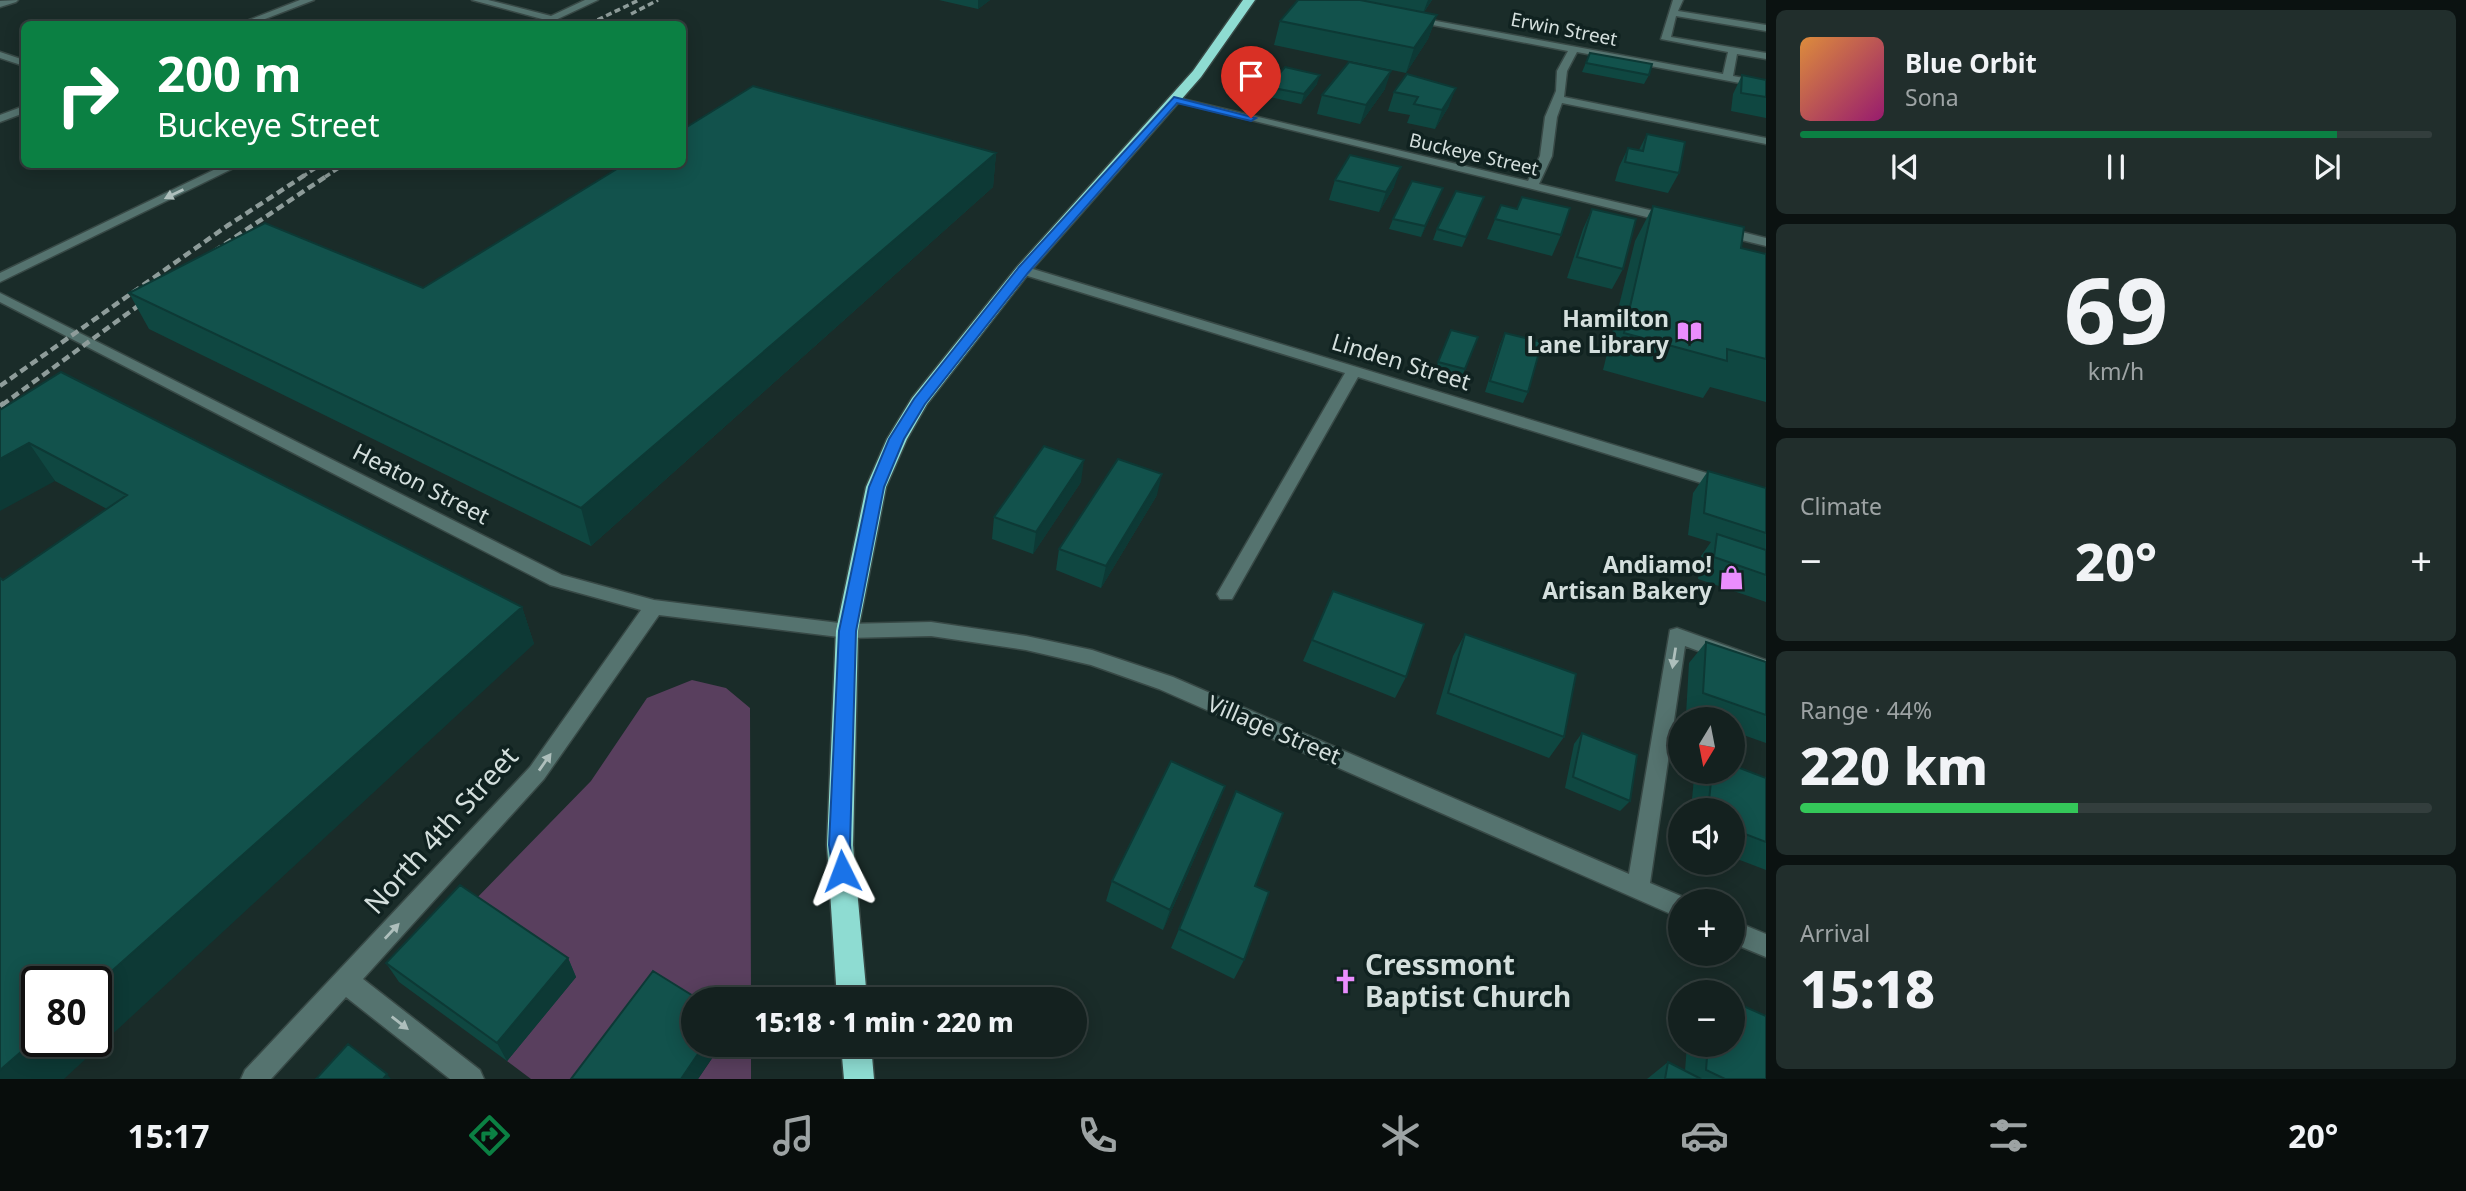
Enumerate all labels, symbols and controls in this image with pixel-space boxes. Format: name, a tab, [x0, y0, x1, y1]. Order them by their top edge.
street label: Erwin Street	[1509, 6, 1620, 52]
text: 200 m	[157, 40, 302, 106]
text: Blue Orbit	[1905, 45, 2037, 81]
pin	[1221, 46, 1281, 118]
icon: right	[42, 49, 133, 140]
icon: arrive	[1232, 57, 1270, 95]
text: Sona	[1905, 81, 1959, 113]
text: Buckeye Street	[157, 103, 379, 146]
street label: Buckeye Street	[1407, 126, 1541, 182]
icon: previous	[1886, 148, 1924, 186]
icon: pause	[2097, 148, 2135, 186]
icon: next	[2308, 148, 2346, 186]
one-way arrow	[164, 188, 184, 200]
text: 69	[2064, 247, 2168, 371]
place label: Hamilton Lane Library	[1526, 302, 1670, 360]
library icon: Hamilton Lane Library	[1675, 318, 1703, 346]
street label: Linden Street	[1328, 325, 1475, 397]
text: km/h	[2088, 355, 2144, 387]
street label: Heaton Street	[348, 435, 495, 531]
text: Climate	[1800, 490, 1882, 522]
text: 20°	[2075, 525, 2157, 596]
text: −	[1800, 534, 1822, 586]
text: +	[2410, 534, 2432, 586]
place label: Andiamo! Artisan Bakery	[1542, 548, 1713, 606]
shop icon: Andiamo! Artisan Bakery	[1718, 564, 1746, 592]
one-way arrow	[1668, 647, 1679, 669]
street label: Village Street	[1203, 687, 1346, 772]
text: Range · 44%	[1800, 694, 1932, 726]
north arrow	[1668, 707, 1745, 784]
map controls	[1668, 707, 1745, 1057]
text: 220 km	[1800, 729, 1988, 800]
street label: North 4th Street	[355, 737, 526, 921]
one-way arrow	[538, 753, 552, 771]
button: sound	[1668, 798, 1745, 875]
position arrow	[805, 834, 879, 908]
button: +	[1668, 889, 1745, 966]
text: Arrival	[1800, 917, 1870, 949]
one-way arrow	[384, 923, 400, 940]
place label: Cressmont Baptist Church	[1365, 945, 1571, 1015]
text: 15:18	[1800, 952, 1935, 1023]
speed limit sign: 80	[21, 966, 112, 1057]
church icon: Cressmont Baptist Church	[1331, 967, 1359, 995]
button: −	[1668, 980, 1745, 1057]
text: 15:18 · 1 min · 220 m	[754, 1004, 1014, 1040]
one-way arrow	[391, 1016, 409, 1030]
icon: directions	[465, 1111, 514, 1160]
icon: music	[769, 1111, 818, 1160]
icon: phone	[1073, 1111, 1122, 1160]
icon: climate	[1376, 1111, 1425, 1160]
icon: car	[1680, 1111, 1729, 1160]
icon: filters	[1984, 1111, 2033, 1160]
text: 15:17	[127, 1114, 210, 1157]
text: 20°	[2288, 1114, 2338, 1157]

